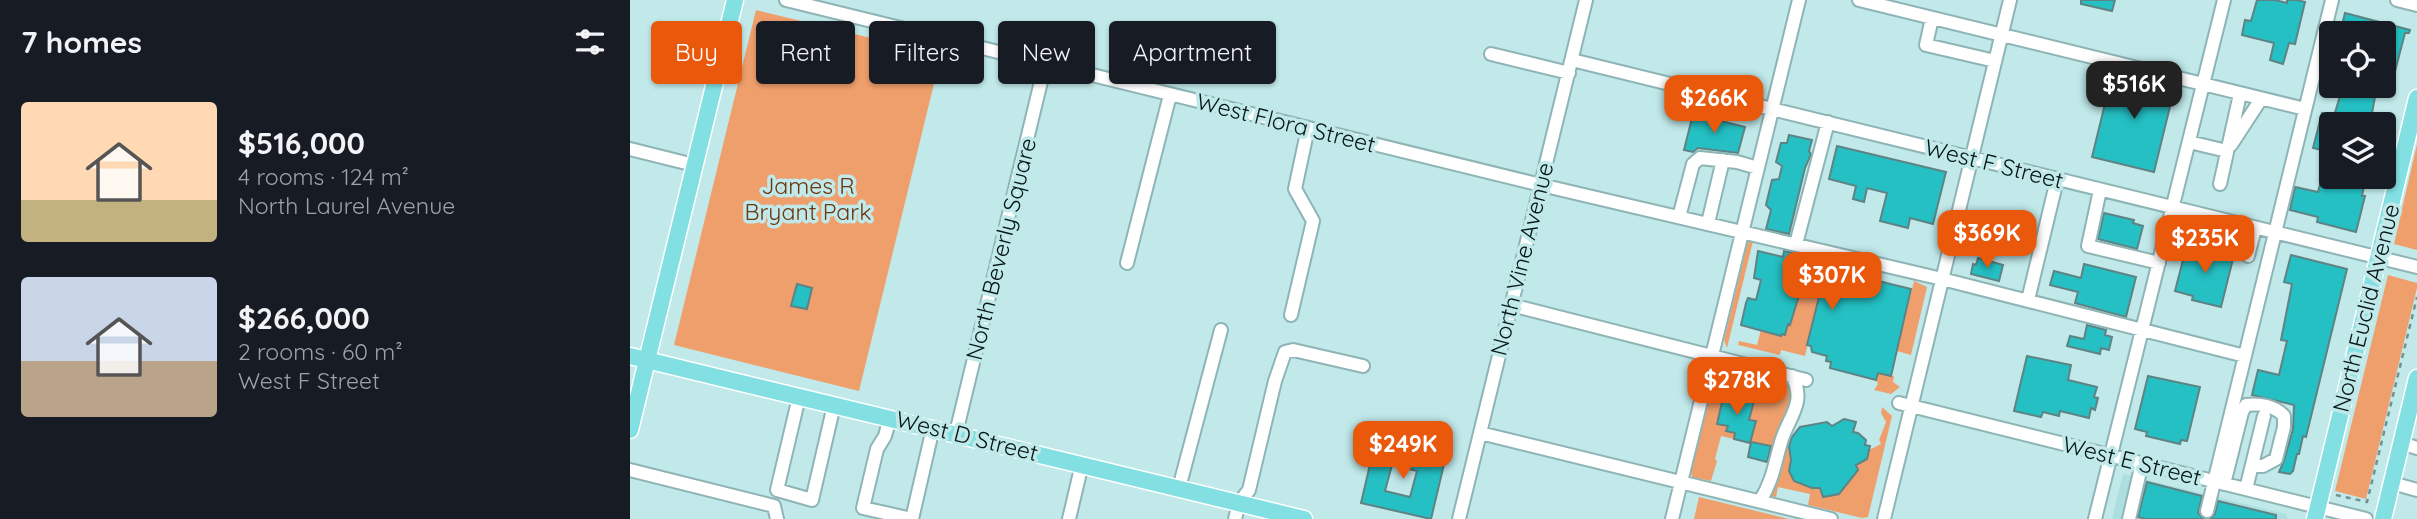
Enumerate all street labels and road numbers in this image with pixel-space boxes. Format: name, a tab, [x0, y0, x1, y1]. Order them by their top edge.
street label: West Flora Street	[1194, 86, 1379, 159]
street label: West F Street	[1922, 132, 2067, 195]
street label: North Beverly Square	[959, 135, 1042, 363]
street label: North Vine Avenue	[1483, 159, 1560, 358]
street label: North Euclid Avenue	[2326, 201, 2405, 415]
street label: West D Street	[893, 404, 1041, 467]
street label: West E Street	[2060, 429, 2205, 492]

